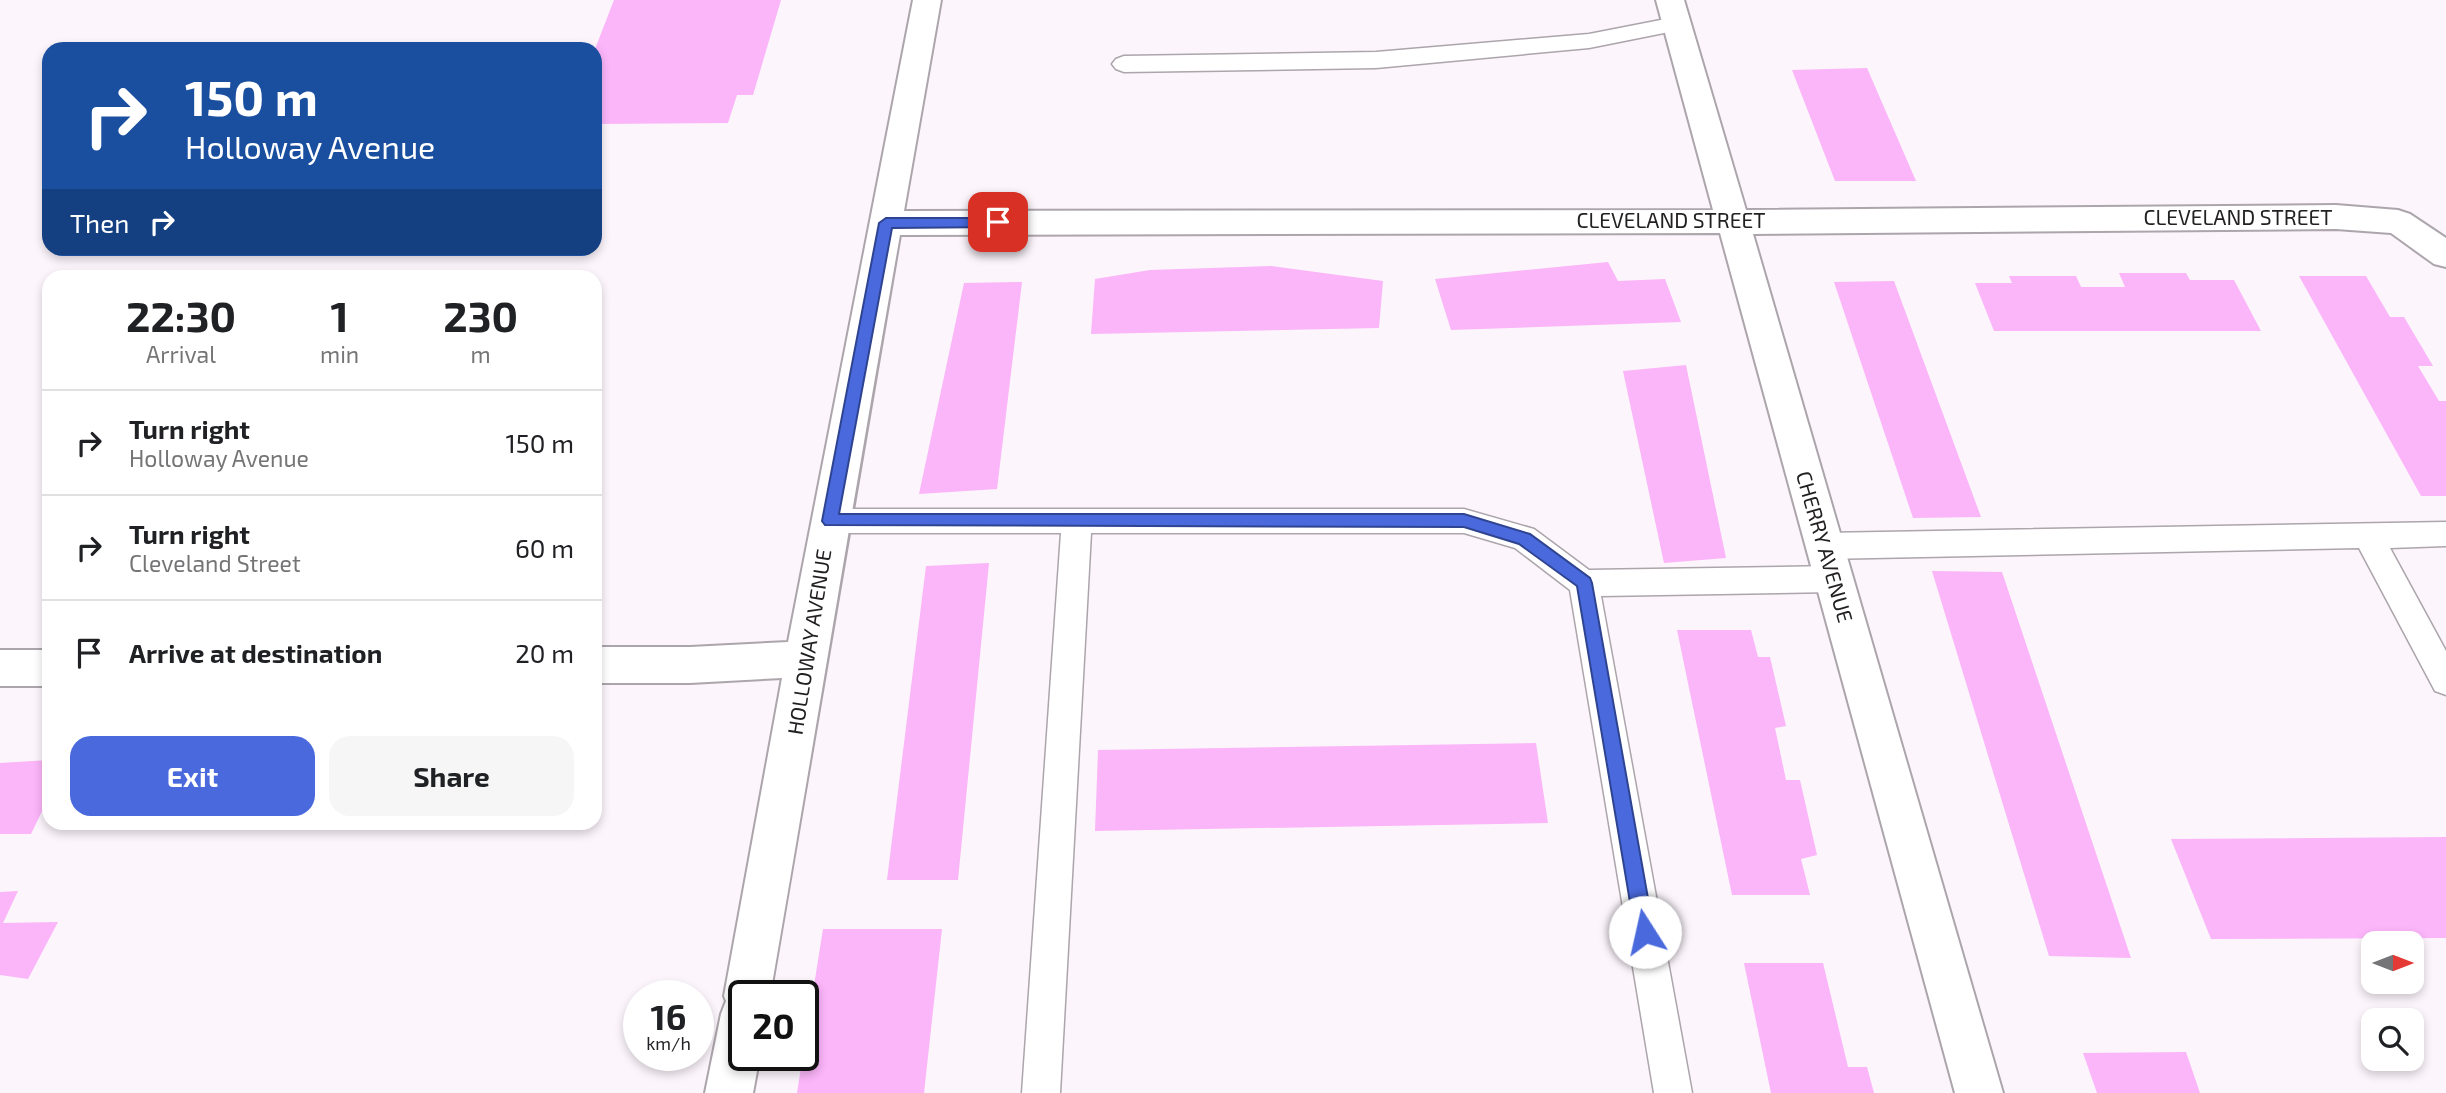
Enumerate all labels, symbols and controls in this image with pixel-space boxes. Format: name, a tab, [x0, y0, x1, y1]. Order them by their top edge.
text: 150 m	[185, 67, 318, 126]
icon: right	[70, 70, 161, 161]
text: Holloway Avenue	[185, 127, 435, 165]
pin	[968, 192, 1028, 252]
icon: right	[143, 203, 181, 241]
icon: arrive	[979, 203, 1017, 241]
street label: CLEVELAND STREET	[2143, 204, 2333, 229]
text: Then	[70, 207, 129, 238]
street label: CLEVELAND STREET	[1576, 207, 1766, 232]
text: 22:30	[126, 290, 236, 340]
text: 1	[331, 290, 349, 340]
text: 230	[443, 290, 518, 340]
text: Arrival	[146, 340, 216, 368]
text: min	[320, 340, 359, 368]
text: m	[471, 340, 491, 368]
text: Turn right	[129, 413, 250, 444]
icon: right	[70, 424, 108, 462]
text: 150 m	[505, 427, 574, 458]
text: Holloway Avenue	[129, 444, 309, 472]
street label: CHERRY AVENUE	[1792, 468, 1859, 625]
text: Turn right	[129, 518, 250, 549]
icon: right	[70, 529, 108, 567]
text: 60 m	[515, 532, 574, 563]
street label: HOLLOWAY AVENUE	[781, 547, 836, 736]
text: Cleveland Street	[129, 549, 301, 577]
icon: arrive	[70, 634, 108, 672]
text: Arrive at destination	[129, 637, 382, 668]
text: 20 m	[515, 637, 574, 668]
button: Exit	[70, 736, 315, 816]
button: Share	[329, 736, 574, 816]
position arrow	[1608, 895, 1682, 969]
north arrow	[2361, 931, 2424, 994]
map controls	[2361, 931, 2424, 1071]
speed limit sign: 20	[728, 980, 819, 1071]
text: 16	[651, 995, 686, 1037]
button: search	[2361, 1008, 2424, 1071]
text: km/h	[646, 1032, 691, 1054]

